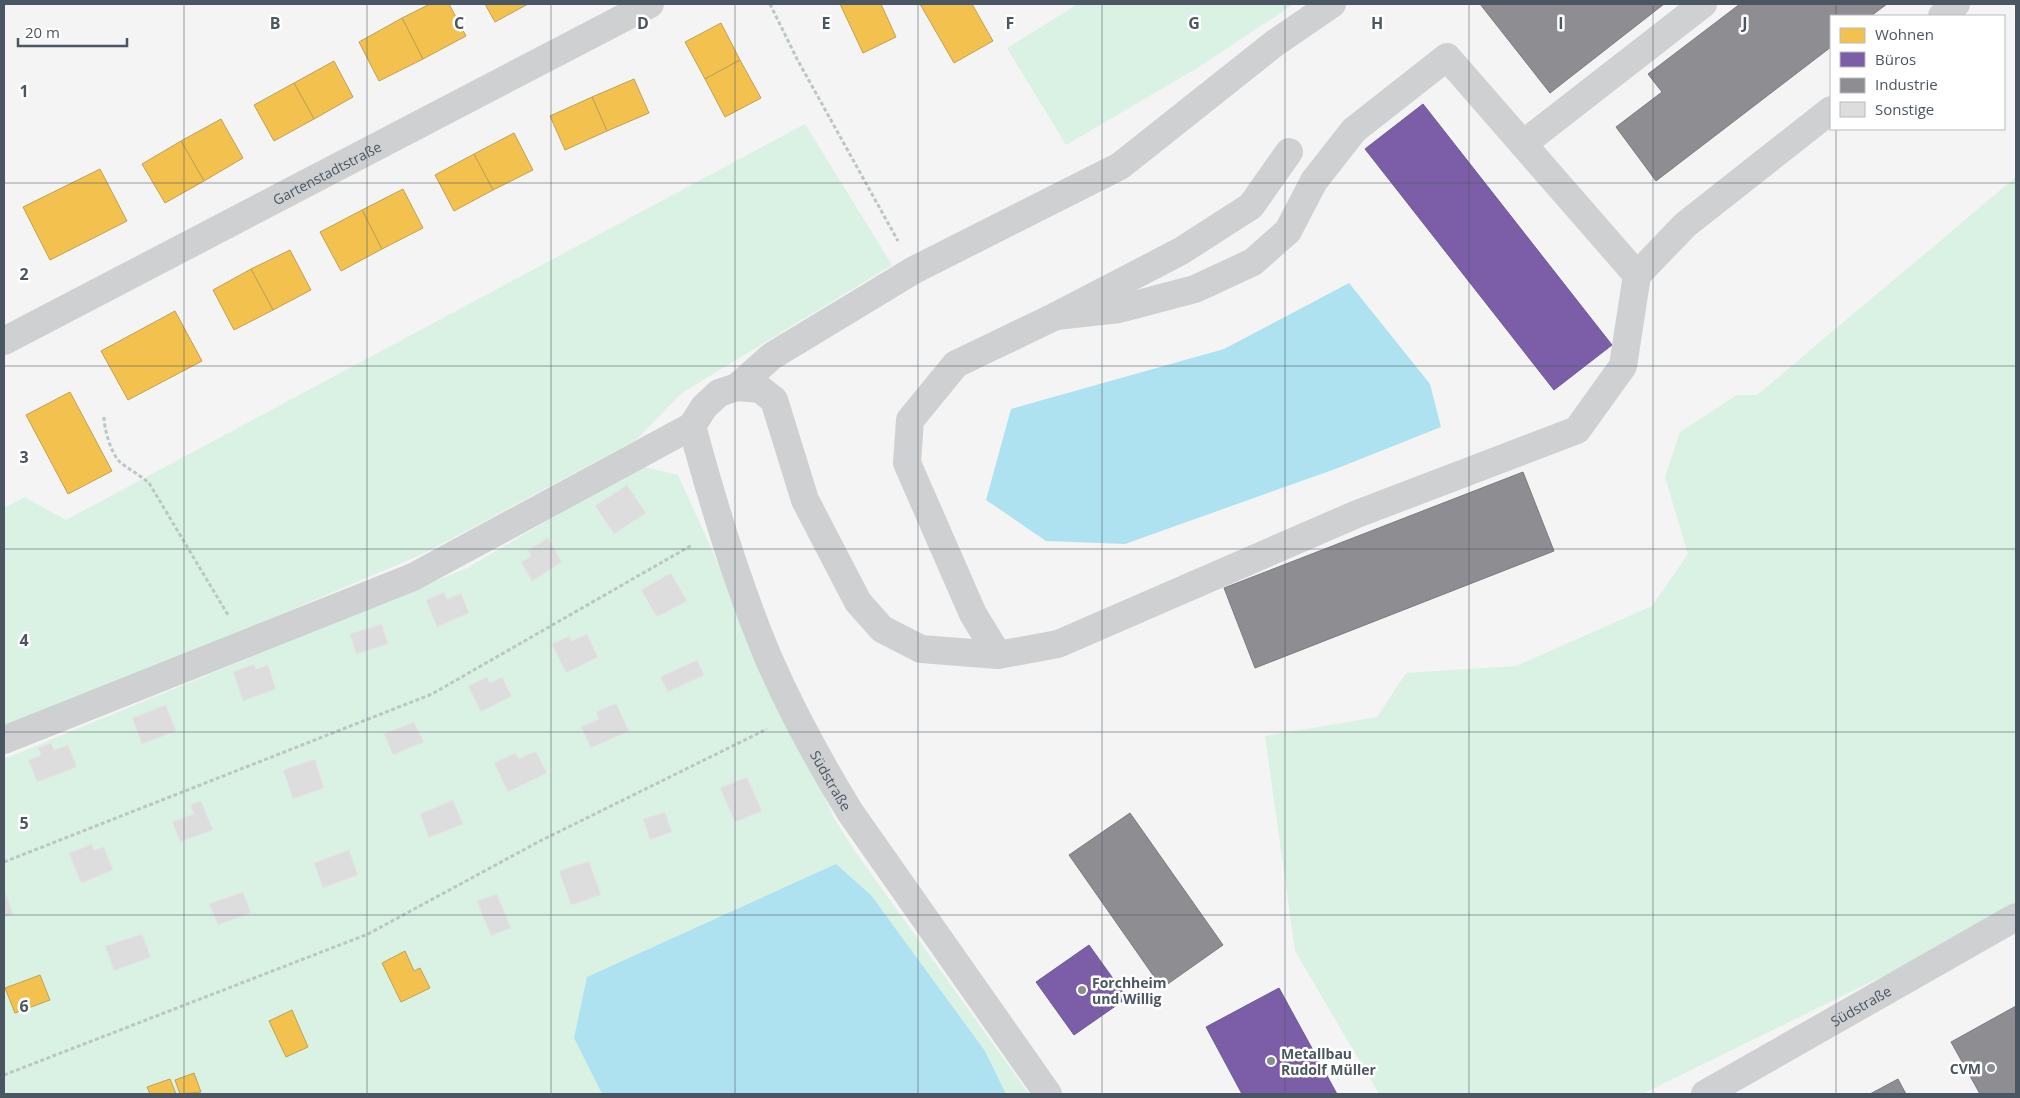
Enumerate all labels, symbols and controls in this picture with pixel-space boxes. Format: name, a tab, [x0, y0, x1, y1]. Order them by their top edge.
text: B	[270, 12, 280, 34]
text: C	[454, 12, 464, 34]
text: D	[637, 12, 649, 34]
text: E	[822, 12, 831, 34]
text: F	[1006, 12, 1014, 34]
text: G	[1188, 12, 1200, 34]
text: H	[1371, 12, 1383, 34]
text: I	[1558, 12, 1564, 34]
text: J	[1740, 12, 1748, 34]
scale bar	[18, 15, 126, 47]
legend	[1830, 15, 2005, 130]
text: 20 m	[25, 22, 60, 42]
text: Wohnen	[1875, 24, 1934, 44]
text: Büros	[1875, 49, 1916, 69]
text: Industrie	[1875, 74, 1938, 94]
text: 1	[19, 80, 29, 102]
text: Sonstige	[1875, 99, 1934, 119]
street label: Gartenstadtstraße	[269, 136, 384, 209]
text: 2	[19, 263, 29, 285]
text: 3	[19, 446, 29, 468]
text: 4	[19, 629, 29, 651]
street label: Südstraße	[806, 747, 856, 814]
text: 5	[19, 812, 29, 834]
place label: Forchheim und Willig	[1092, 973, 1167, 1008]
street label: Südstraße	[1827, 981, 1894, 1030]
marker: Forchheim und Willig	[1076, 984, 1088, 996]
text: 6	[19, 995, 29, 1017]
place label: Metallbau Rudolf Müller	[1281, 1044, 1377, 1079]
marker: Metallbau Rudolf Müller	[1265, 1055, 1277, 1067]
place label: CVM	[1950, 1059, 1981, 1078]
marker: CVM	[1985, 1062, 1997, 1074]

